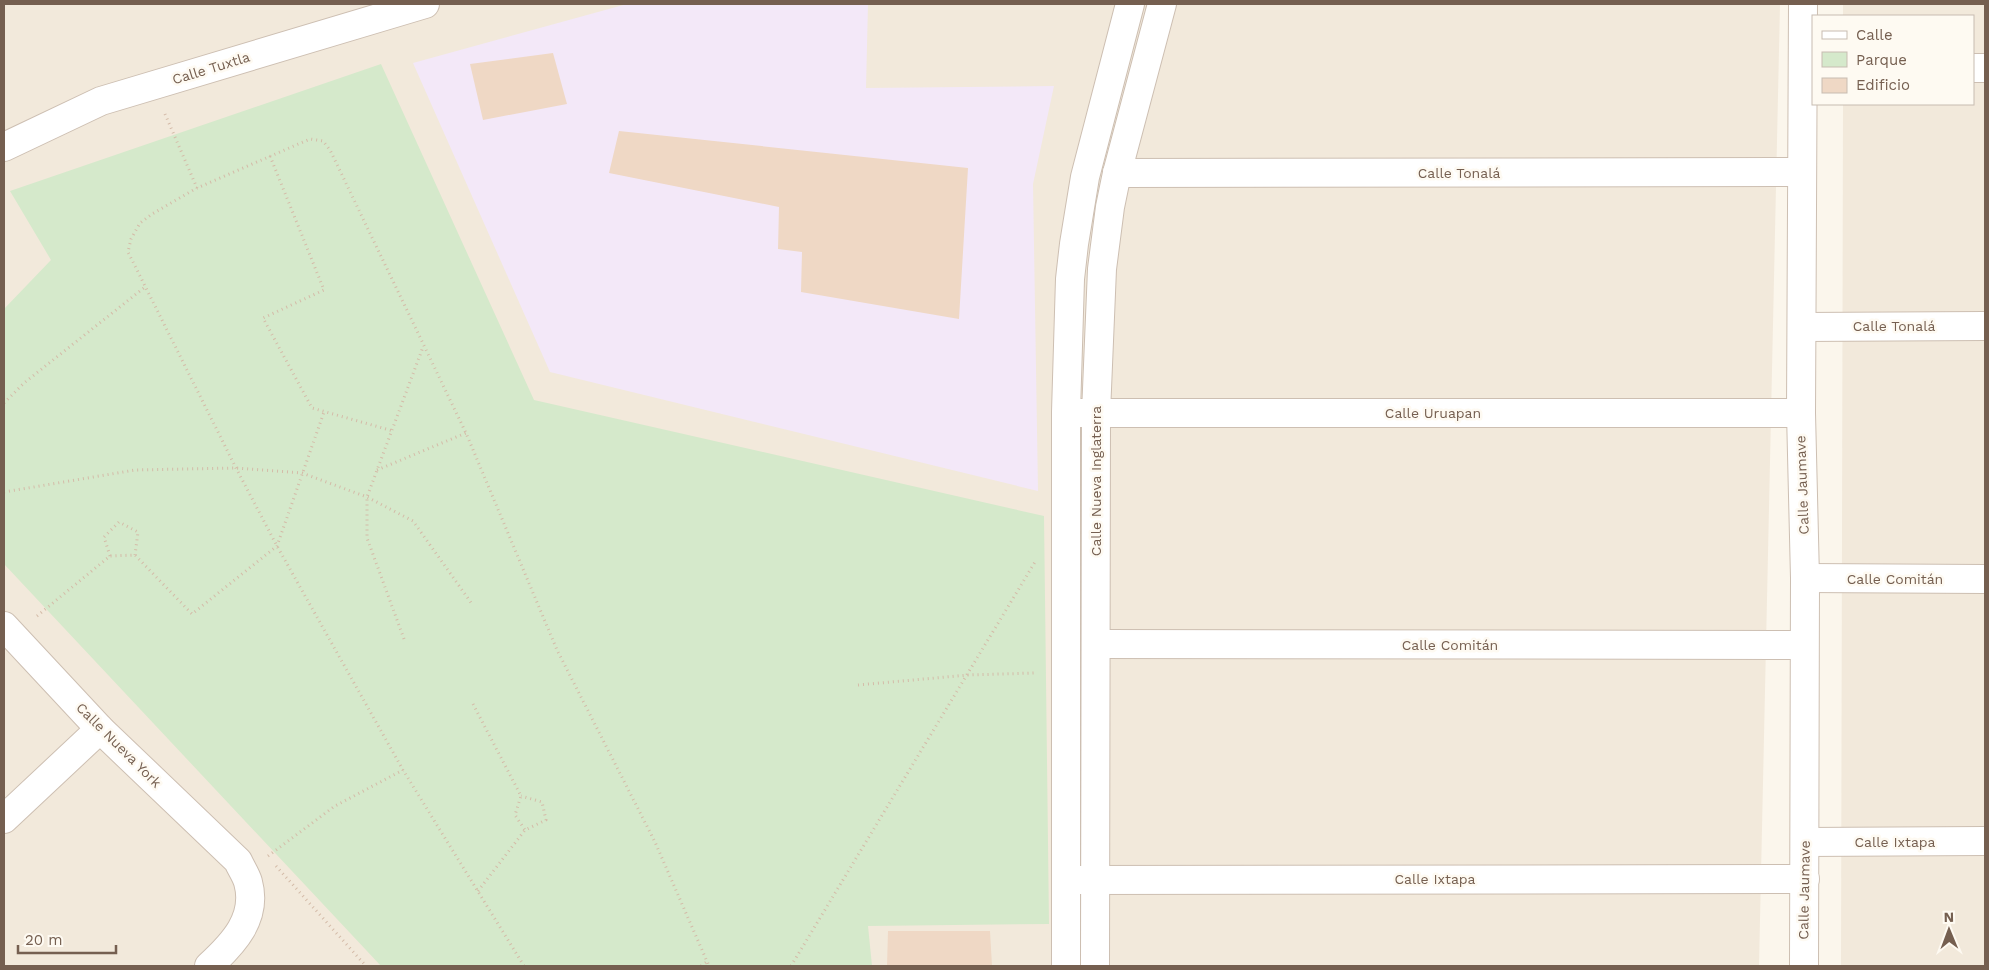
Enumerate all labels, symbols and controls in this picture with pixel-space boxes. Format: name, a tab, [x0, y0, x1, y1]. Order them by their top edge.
legend	[1812, 15, 1974, 105]
text: Calle	[1856, 26, 1893, 44]
street label: Calle Tuxtla	[170, 49, 252, 87]
text: Parque	[1856, 51, 1907, 69]
text: Edificio	[1856, 76, 1910, 94]
street label: Calle Tonalá	[1418, 165, 1500, 181]
street label: Calle Tonalá	[1853, 318, 1935, 334]
street label: Calle Uruapan	[1385, 405, 1481, 421]
street label: Calle Nueva Inglaterra	[1088, 406, 1104, 556]
street label: Calle Jaumave	[1792, 435, 1812, 535]
street label: Calle Comitán	[1847, 571, 1943, 587]
street label: Calle Comitán	[1402, 637, 1498, 653]
street label: Calle Nueva York	[73, 699, 165, 791]
street label: Calle Ixtapa	[1854, 834, 1936, 850]
street label: Calle Jaumave	[1795, 840, 1813, 940]
street label: Calle Ixtapa	[1394, 871, 1476, 887]
north arrow	[1924, 905, 1974, 955]
text: N	[1943, 909, 1954, 925]
scale bar	[18, 922, 115, 954]
text: 20 m	[25, 931, 63, 949]

